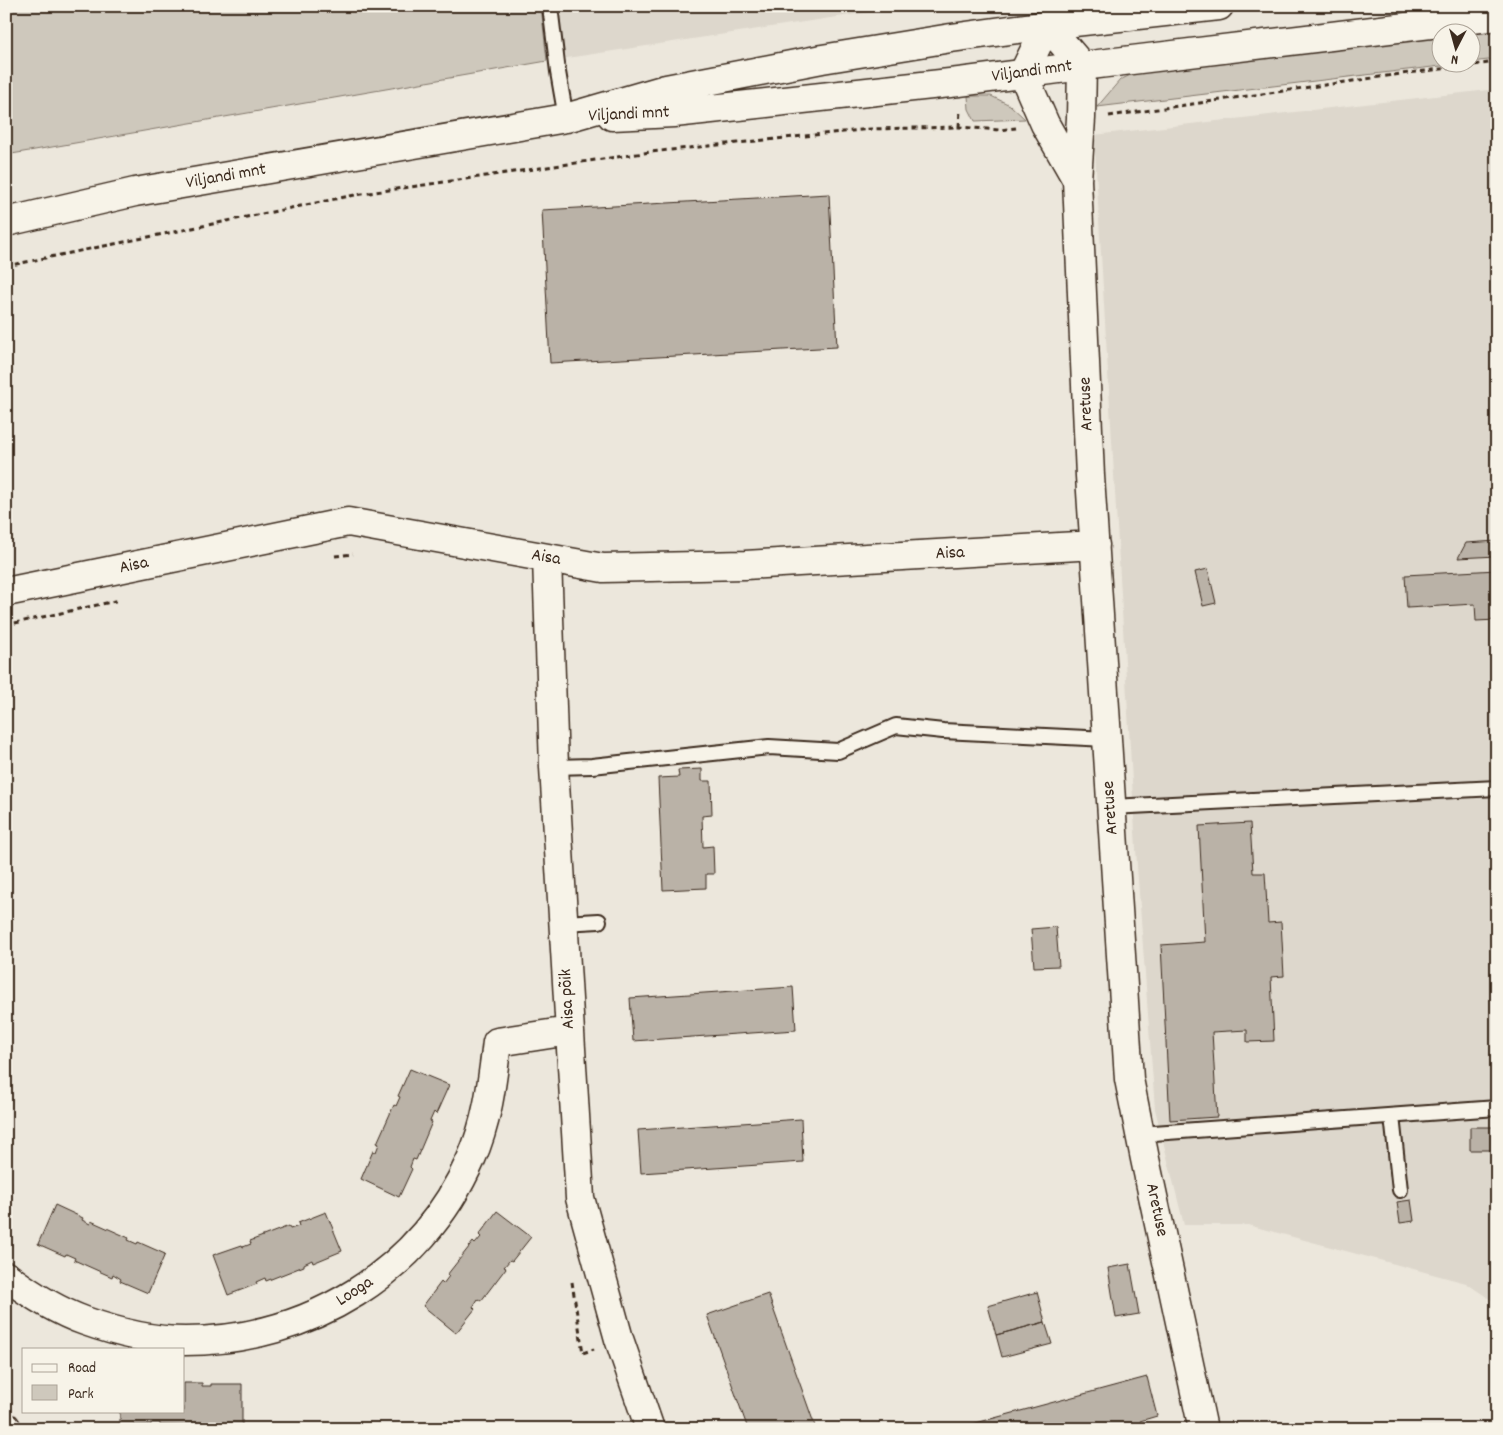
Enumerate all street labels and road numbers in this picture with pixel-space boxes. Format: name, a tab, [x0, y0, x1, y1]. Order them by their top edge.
street label: Viljandi mnt	[990, 54, 1074, 90]
street label: Viljandi mnt	[588, 100, 670, 130]
street label: Viljandi mnt	[184, 158, 268, 196]
street label: Aretuse	[1074, 376, 1100, 432]
street label: Aisa	[935, 541, 966, 567]
street label: Aisa	[529, 543, 563, 573]
street label: Aisa	[117, 551, 151, 581]
street label: Aretuse	[1097, 780, 1125, 836]
street label: Aisa põik	[554, 968, 582, 1030]
street label: Aretuse	[1138, 1181, 1174, 1239]
street label: Looga	[332, 1270, 379, 1313]

